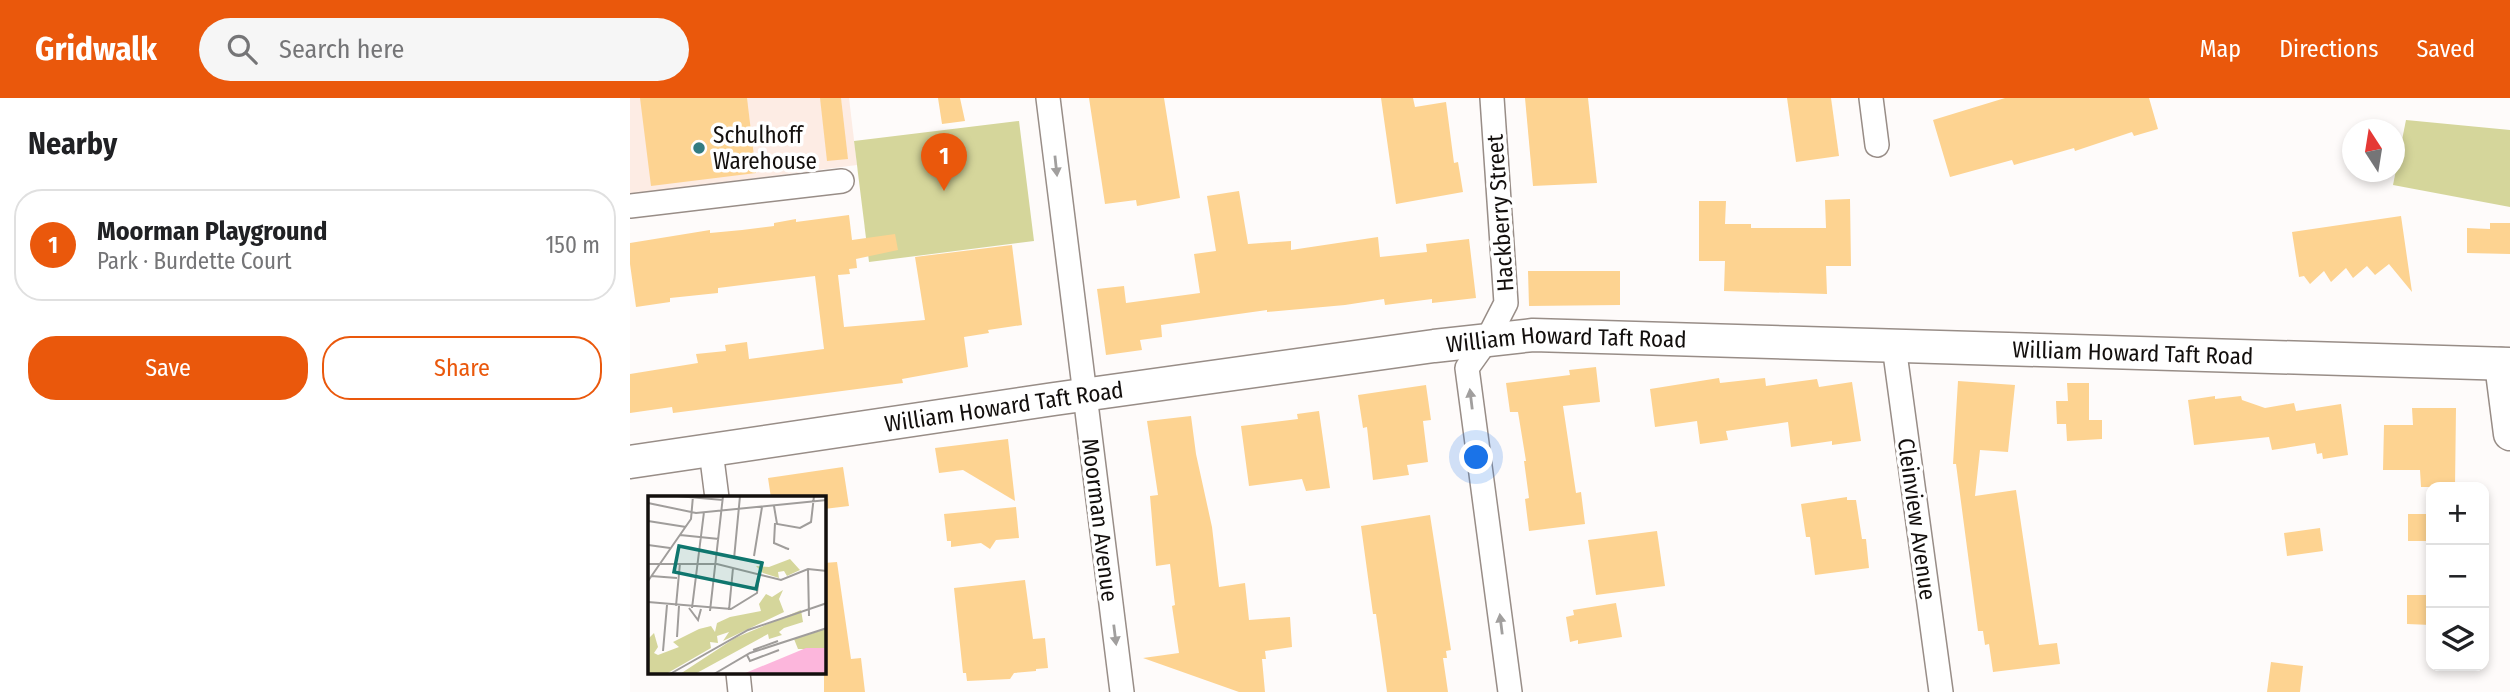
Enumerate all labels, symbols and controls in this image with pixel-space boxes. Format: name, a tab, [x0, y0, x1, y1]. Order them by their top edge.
search box	[199, 18, 689, 81]
text: Gridwalk	[35, 29, 157, 69]
icon: search	[223, 30, 261, 68]
text: Search here	[279, 34, 404, 65]
text: Map	[2200, 35, 2241, 63]
text: Directions	[2279, 35, 2378, 63]
text: Saved	[2416, 35, 2475, 63]
north arrow	[2342, 119, 2405, 182]
place label: Schulhoff Warehouse	[713, 121, 817, 175]
text: Nearby	[28, 126, 117, 162]
pin: 1	[921, 133, 967, 191]
street label: Hackberry Street	[1481, 133, 1519, 293]
marker: Schulhoff Warehouse	[691, 140, 707, 156]
one-way arrow	[1051, 155, 1062, 177]
text: Moorman Playground	[97, 216, 327, 247]
text: 1	[48, 231, 58, 259]
text: 150 m	[545, 231, 600, 259]
text: Park · Burdette Court	[97, 247, 292, 275]
street label: William Howard Taft Road	[1444, 321, 1687, 359]
street label: William Howard Taft Road	[2012, 335, 2254, 370]
button: Save	[28, 336, 308, 400]
button: Share	[322, 336, 602, 400]
street label: William Howard Taft Road	[883, 375, 1125, 438]
one-way arrow	[1466, 388, 1477, 410]
street label: Cleinview Avenue	[1892, 436, 1942, 602]
street label: Moorman Avenue	[1076, 437, 1124, 603]
your location	[1459, 440, 1493, 474]
map controls	[2426, 482, 2489, 671]
button: +	[2426, 482, 2489, 545]
inset map	[648, 496, 826, 674]
button: −	[2426, 545, 2489, 608]
button: layers	[2426, 608, 2489, 671]
one-way arrow	[1495, 613, 1506, 635]
one-way arrow	[1109, 624, 1120, 646]

